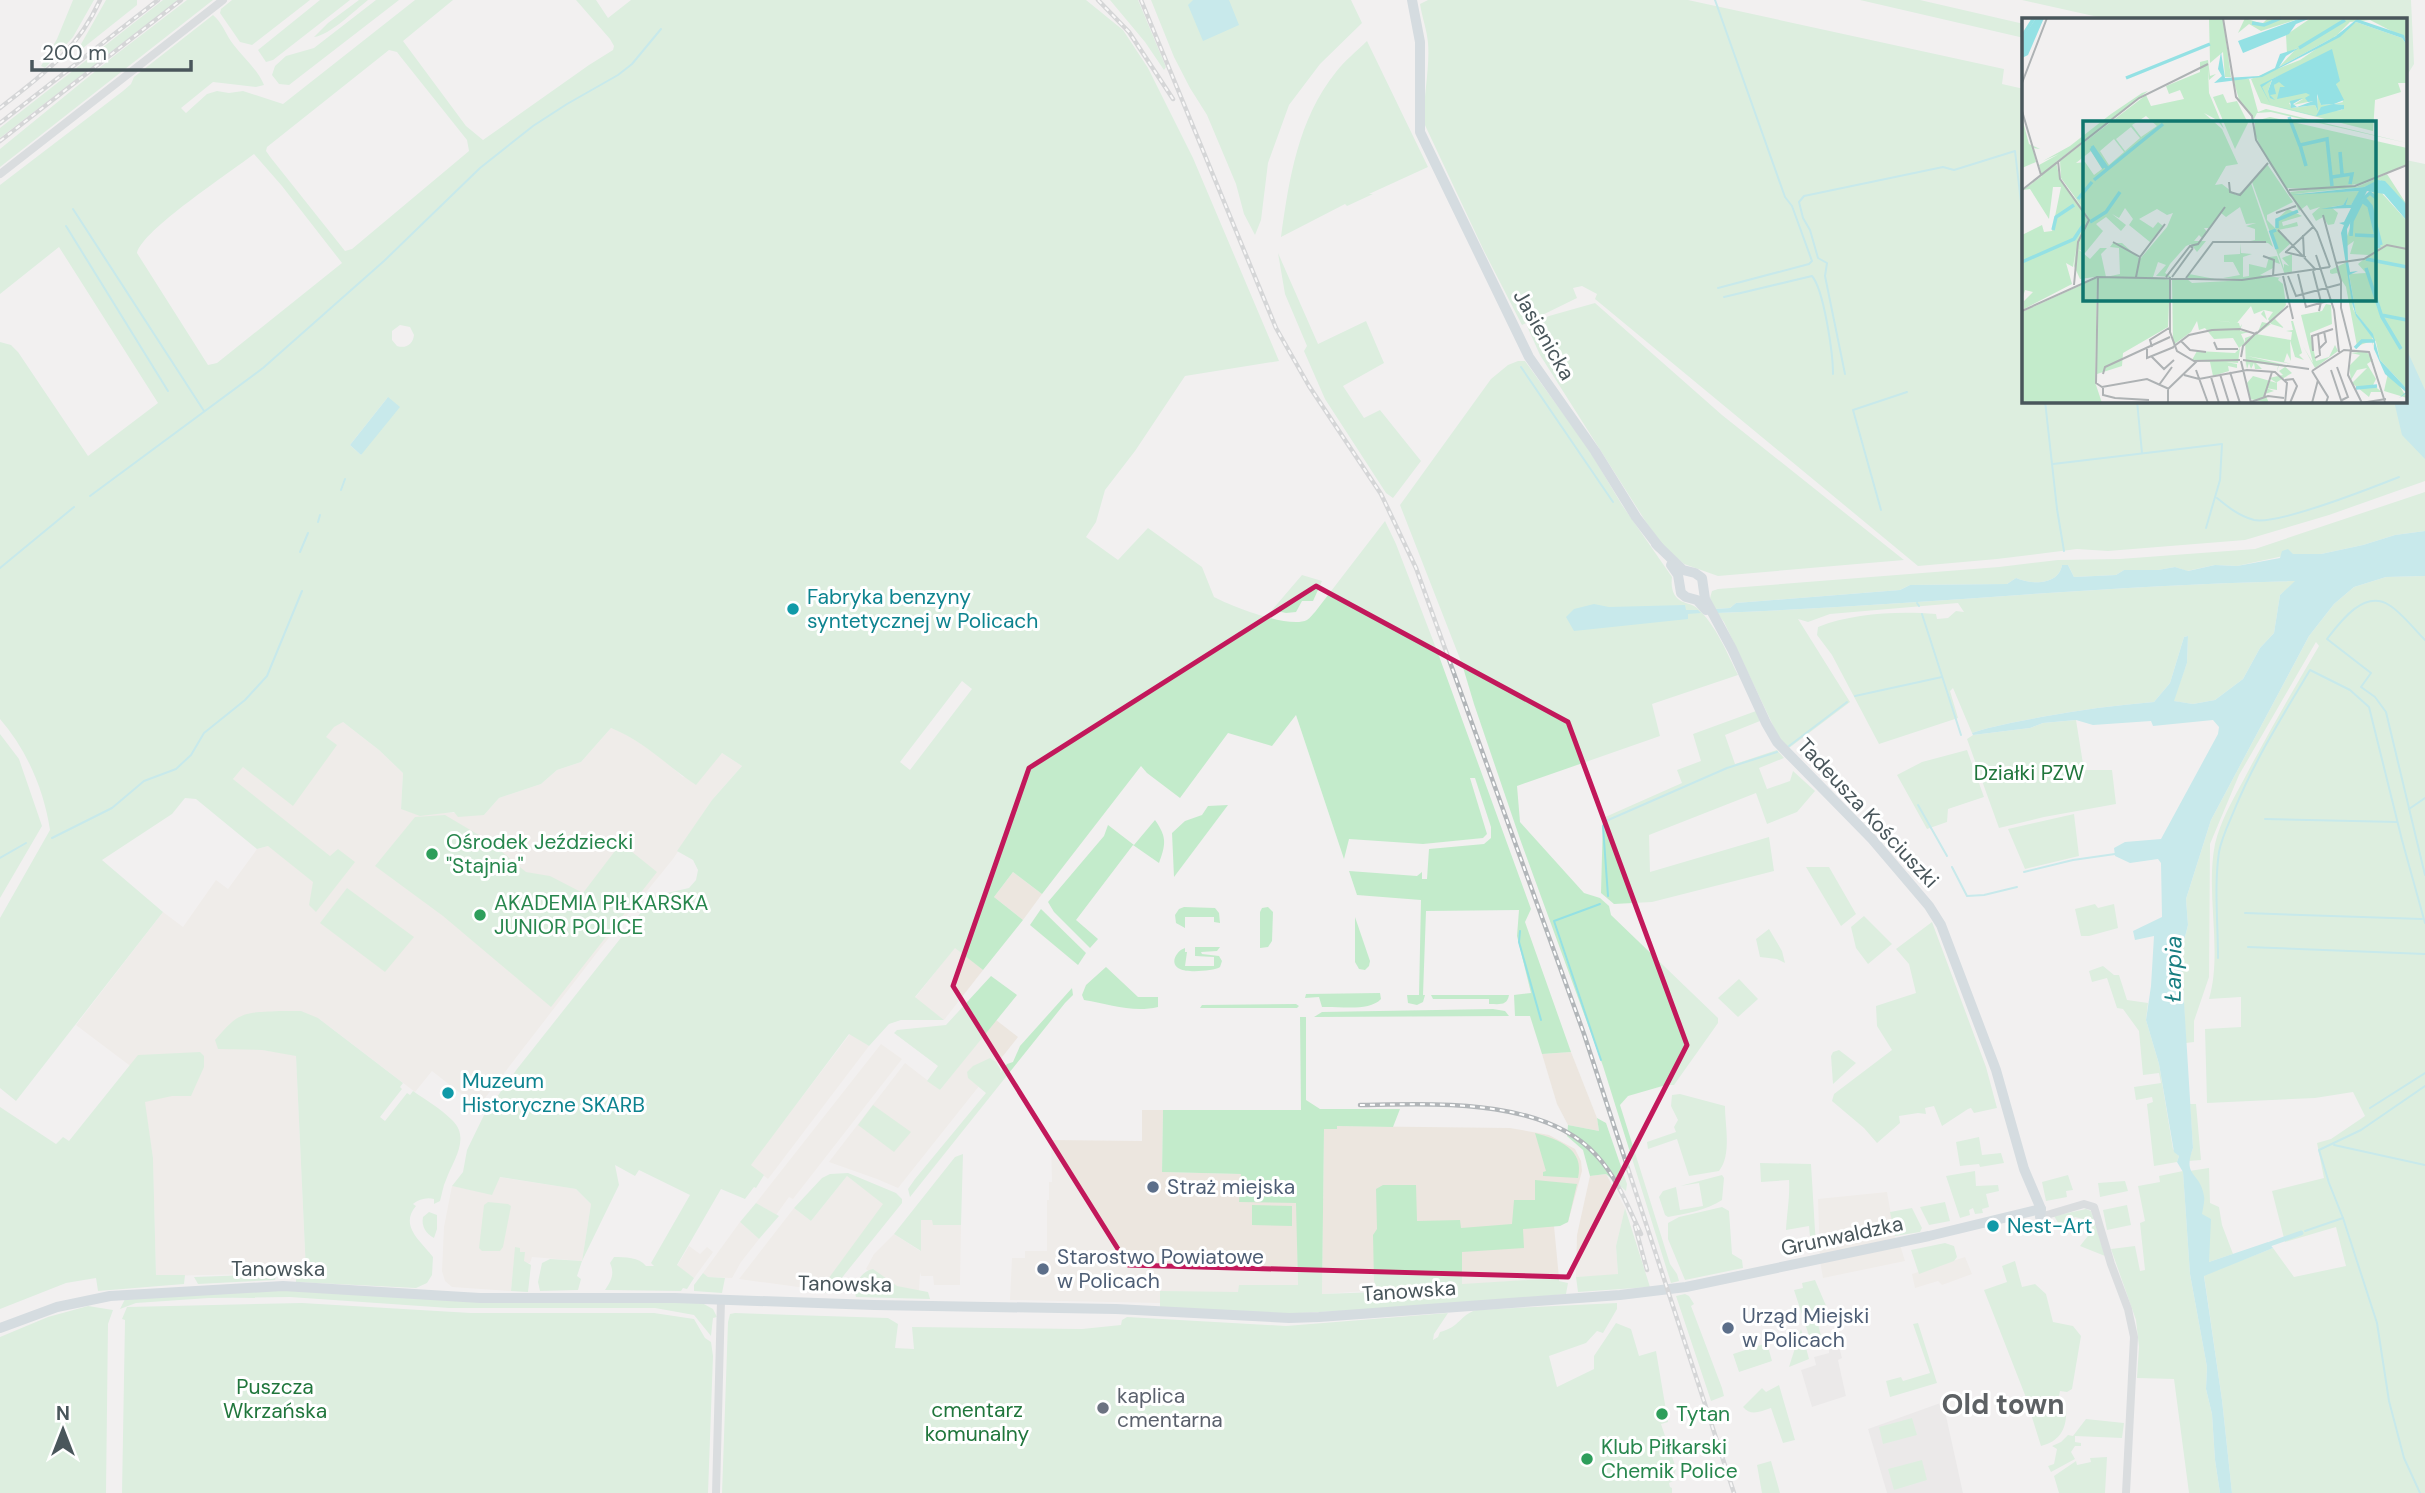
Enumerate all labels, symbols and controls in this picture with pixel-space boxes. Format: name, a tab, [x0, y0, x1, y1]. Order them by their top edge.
inset map	[2022, 18, 2408, 402]
scale bar	[32, 28, 191, 72]
text: 200 m	[42, 39, 107, 67]
street label: Jasienicka	[1507, 284, 1581, 386]
place label: Fabryka benzyny syntetycznej w Policach	[807, 583, 1038, 635]
marker: Fabryka benzyny syntetycznej w Policach	[785, 601, 801, 617]
street label: Tadeusza Kościuszki	[1791, 732, 1945, 894]
park label: Działki PZW	[1974, 759, 2084, 787]
place label: Ośrodek Jeździecki "Stajnia"	[446, 828, 633, 880]
marker: Ośrodek Jeździecki "Stajnia"	[424, 846, 440, 862]
place label: AKADEMIA PIŁKARSKA JUNIOR POLICE	[494, 889, 708, 941]
marker: AKADEMIA PIŁKARSKA JUNIOR POLICE	[472, 907, 488, 923]
water label: Łarpia	[2157, 935, 2189, 1003]
place label: Muzeum Historyczne SKARB	[462, 1067, 645, 1119]
marker: Muzeum Historyczne SKARB	[440, 1085, 456, 1101]
place label: Straż miejska	[1167, 1173, 1295, 1201]
marker: Straż miejska	[1145, 1179, 1161, 1195]
street label: Grunwaldzka	[1778, 1209, 1906, 1263]
place label: Nest-Art	[2007, 1212, 2092, 1240]
marker: Nest-Art	[1985, 1218, 2001, 1234]
place label: Starostwo Powiatowe w Policach	[1057, 1243, 1264, 1295]
street label: Tanowska	[231, 1255, 325, 1283]
marker: Starostwo Powiatowe w Policach	[1035, 1261, 1051, 1277]
street label: Tanowska	[798, 1269, 892, 1299]
street label: Tanowska	[1361, 1274, 1457, 1308]
place label: Urząd Miejski w Policach	[1742, 1302, 1869, 1354]
marker: Urząd Miejski w Policach	[1720, 1320, 1736, 1336]
park label: Puszcza Wkrzańska	[223, 1373, 327, 1425]
place label: kaplica cmentarna	[1117, 1382, 1223, 1434]
district label: Old town	[1942, 1386, 2064, 1423]
north arrow	[28, 1395, 98, 1465]
park label: cmentarz komunalny	[925, 1396, 1030, 1448]
marker: kaplica cmentarna	[1095, 1400, 1111, 1416]
place label: Tytan	[1676, 1400, 1730, 1428]
text: N	[56, 1401, 70, 1426]
marker: Tytan	[1654, 1406, 1670, 1422]
place label: Klub Piłkarski Chemik Police	[1601, 1433, 1738, 1485]
marker: Klub Piłkarski Chemik Police	[1579, 1451, 1595, 1467]

